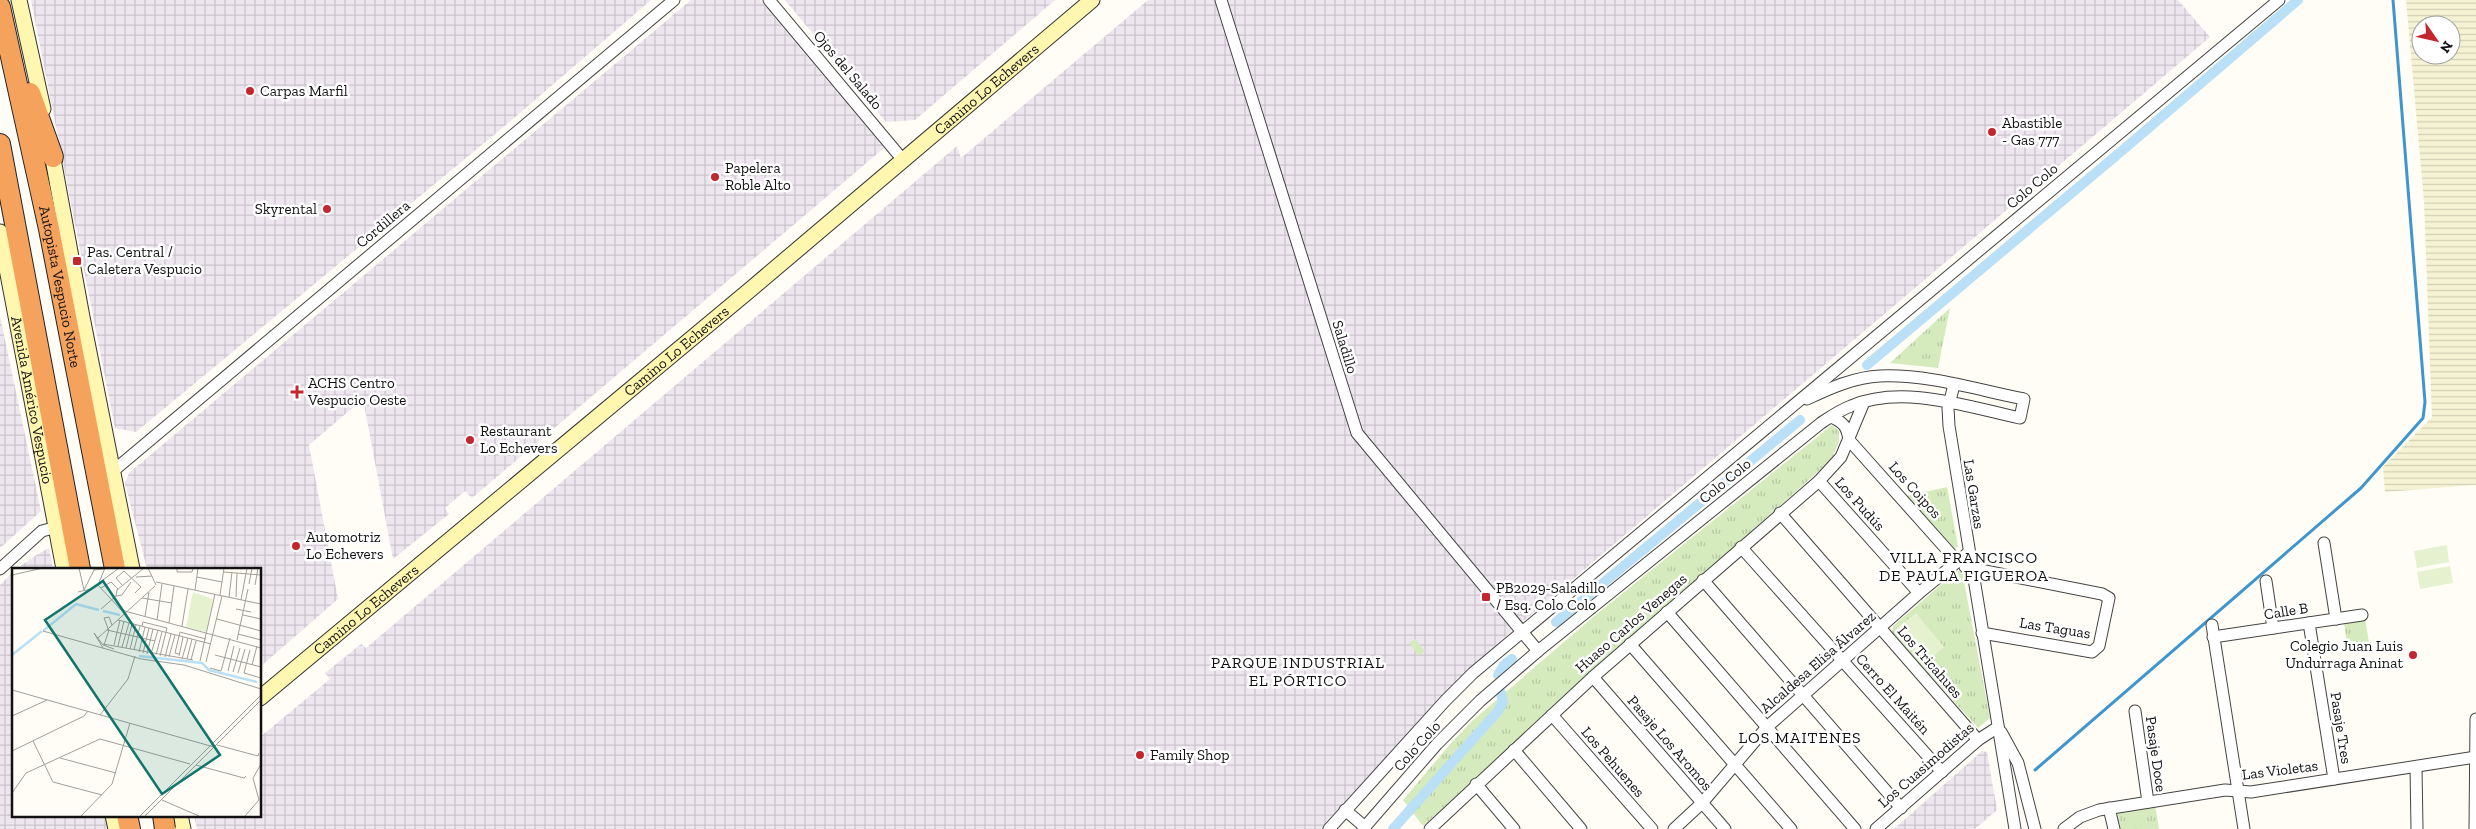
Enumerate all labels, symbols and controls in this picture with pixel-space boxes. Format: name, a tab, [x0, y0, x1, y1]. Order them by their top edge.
north arrow	[2411, 15, 2461, 65]
street label: Ojos del Salado	[810, 27, 886, 113]
text: N	[2436, 38, 2456, 56]
street label: Camino Lo Echevers	[931, 40, 1043, 139]
place label: Carpas Marfil	[260, 82, 348, 100]
marker: Carpas Marfil	[244, 85, 256, 97]
place label: Abastible - Gas 777	[2002, 114, 2062, 149]
marker: Abastible - Gas 777	[1986, 126, 1998, 138]
place label: Papelera Roble Alto	[725, 159, 791, 194]
street label: Colo Colo	[2003, 159, 2062, 213]
marker: Papelera Roble Alto	[709, 171, 721, 183]
street label: Cordillera	[352, 196, 414, 252]
place label: Skyrental	[255, 200, 317, 218]
marker: Skyrental	[321, 203, 333, 215]
street label: Autopista Vespucio Norte	[35, 204, 85, 369]
place label: Pas. Central / Caletera Vespucio	[87, 243, 202, 278]
marker: Pas. Central / Caletera Vespucio	[71, 255, 83, 267]
street label: Camino Lo Echevers	[620, 302, 733, 400]
street label: Avenida Américo Vespucio	[7, 315, 57, 486]
street label: Saladillo	[1328, 318, 1362, 376]
place label: ACHS Centro Vespucio Oeste	[307, 374, 406, 409]
marker: ACHS Centro Vespucio Oeste	[290, 385, 304, 399]
place label: Restaurant Lo Echevers	[480, 422, 558, 457]
marker: Restaurant Lo Echevers	[464, 434, 476, 446]
street label: Colo Colo	[1695, 454, 1755, 507]
street label: Los Coipos	[1885, 458, 1945, 522]
street label: Las Garzas	[1960, 458, 1988, 530]
street label: Los Pudús	[1831, 473, 1889, 535]
place label: Automotriz Lo Echevers	[306, 528, 384, 563]
marker: Automotriz Lo Echevers	[290, 540, 302, 552]
district label: VILLA FRANCISCO DE PAULA FIGUEROA	[1879, 548, 2049, 585]
street label: Camino Lo Echevers	[310, 561, 422, 659]
inset map	[12, 568, 261, 816]
street label: Huaso Carlos Venegas	[1571, 570, 1691, 676]
place label: PB2029-Saladillo / Esq. Colo Colo	[1496, 579, 1606, 614]
marker: PB2029-Saladillo / Esq. Colo Colo	[1480, 591, 1492, 603]
street label: Calle B	[2263, 599, 2309, 623]
street label: Alcaldesa Elisa Álvarez	[1757, 607, 1879, 717]
street label: Las Taguas	[2018, 614, 2092, 642]
street label: Los Tricahues	[1894, 622, 1966, 702]
place label: Colegio Juan Luis Undurraga Aninat	[2285, 637, 2403, 672]
marker: Colegio Juan Luis Undurraga Aninat	[2407, 649, 2419, 661]
street label: Cerro El Maitén	[1852, 650, 1934, 738]
district label: PARQUE INDUSTRIAL EL PÓRTICO	[1211, 653, 1385, 690]
street label: Pasaje Tres	[2326, 691, 2356, 765]
street label: Pasaje Los Aromos	[1624, 692, 1716, 794]
street label: Pasaje Doce	[2142, 715, 2170, 793]
street label: Colo Colo	[1390, 717, 1444, 775]
street label: Los Cuasimodistas	[1874, 719, 1978, 811]
street label: Los Pehuenes	[1578, 723, 1648, 801]
district label: LOS MAITENES	[1738, 728, 1862, 747]
place label: Family Shop	[1150, 746, 1229, 764]
marker: Family Shop	[1134, 749, 1146, 761]
street label: Las Violetas	[2241, 756, 2319, 784]

